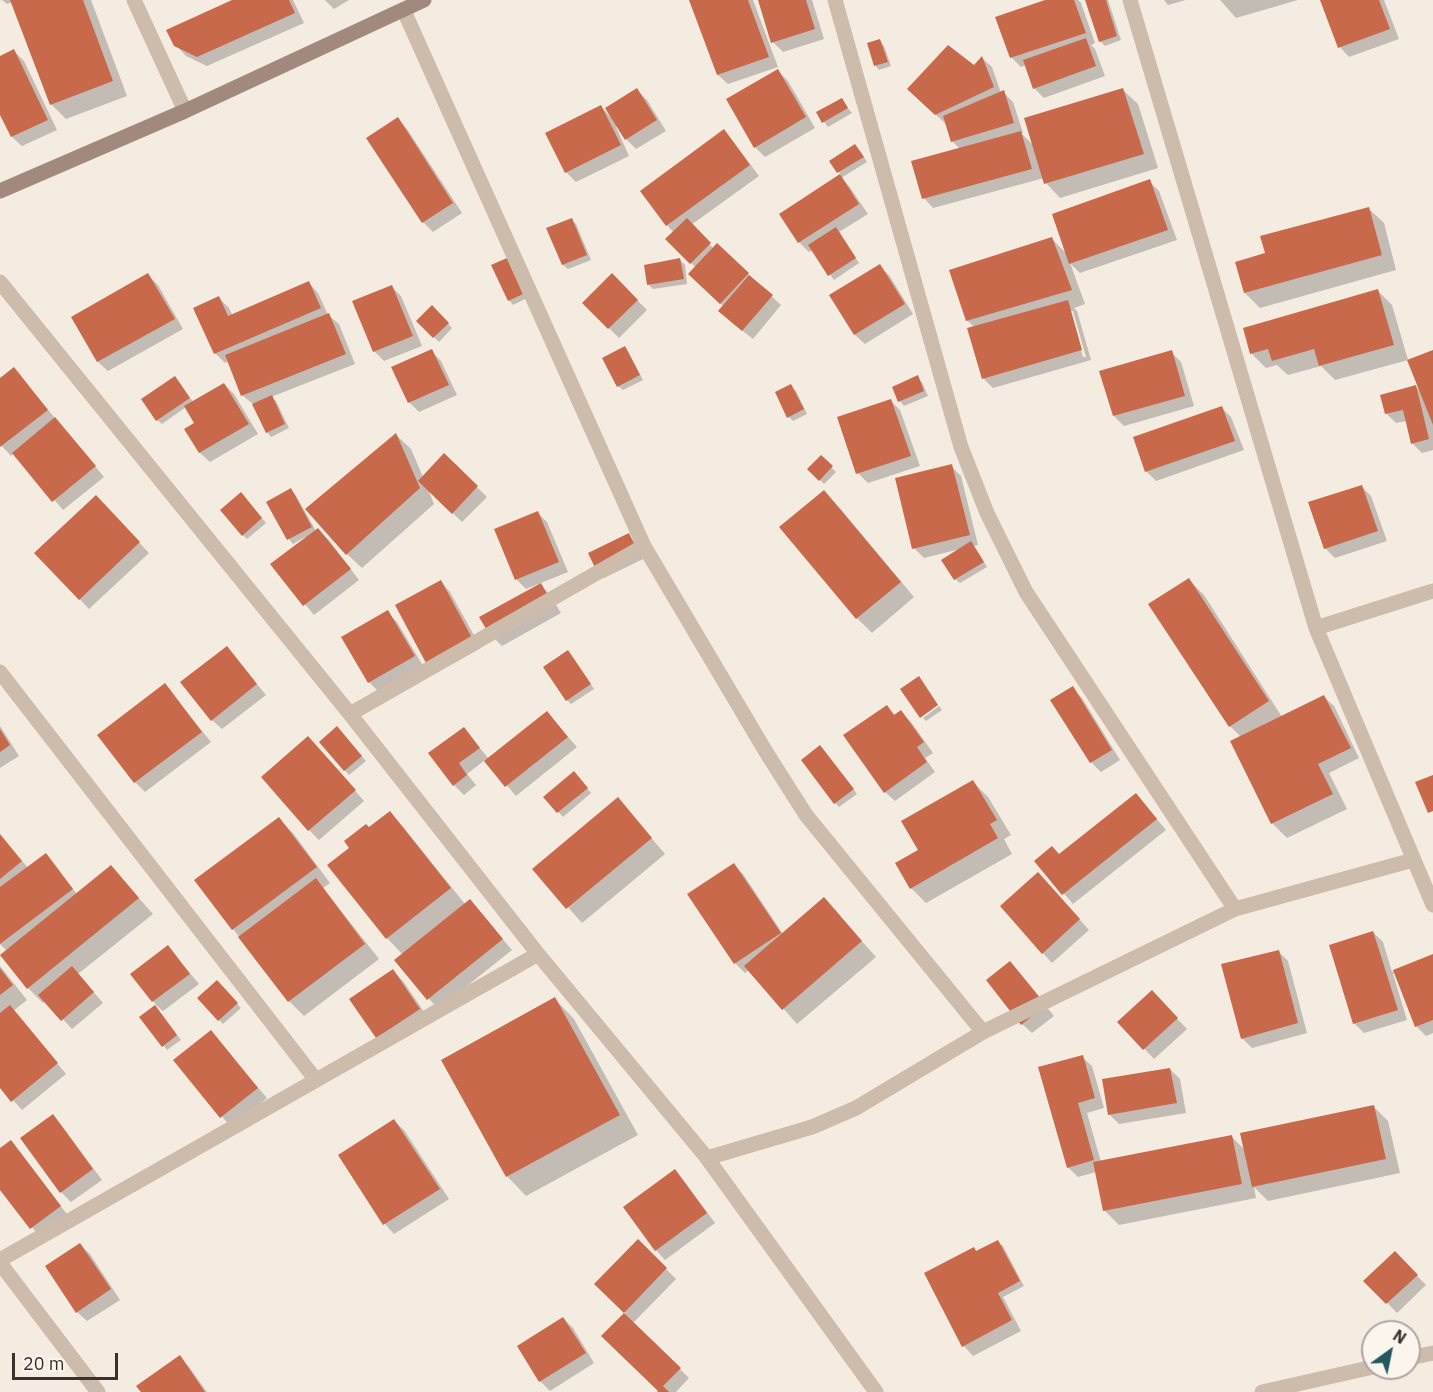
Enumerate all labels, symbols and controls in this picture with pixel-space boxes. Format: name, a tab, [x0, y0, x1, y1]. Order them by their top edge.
north arrow	[1361, 1320, 1421, 1380]
text: N	[1389, 1325, 1410, 1348]
scale bar	[15, 1341, 122, 1379]
text: 20 m	[23, 1352, 65, 1375]

